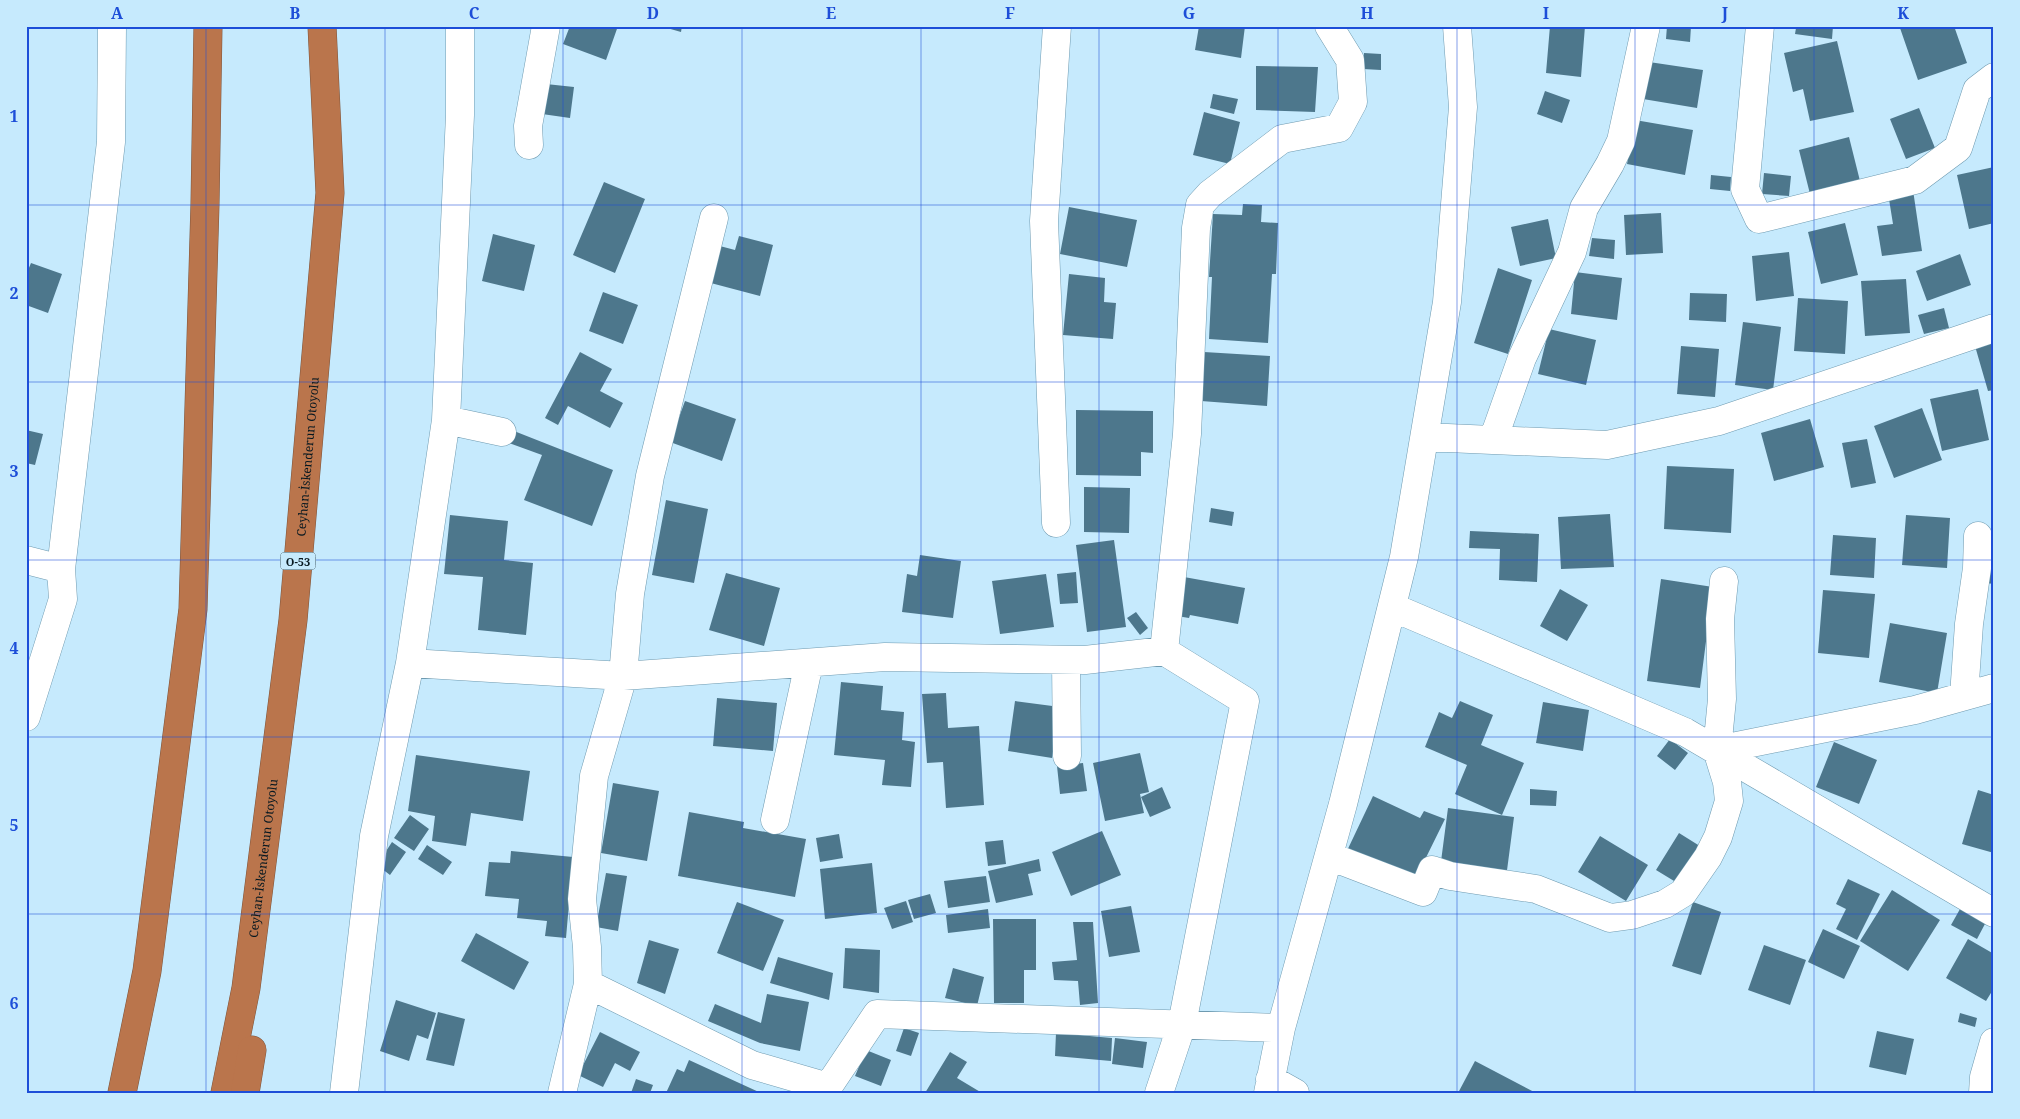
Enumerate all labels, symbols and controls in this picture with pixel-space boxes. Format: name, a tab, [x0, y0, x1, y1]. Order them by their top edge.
text: A	[111, 2, 124, 24]
text: B	[290, 2, 301, 24]
text: C	[469, 2, 480, 24]
text: D	[647, 2, 659, 24]
text: E	[826, 2, 836, 24]
text: F	[1005, 2, 1015, 24]
text: G	[1183, 2, 1195, 24]
text: H	[1360, 2, 1374, 24]
text: I	[1543, 2, 1549, 24]
text: J	[1721, 2, 1729, 24]
text: K	[1897, 2, 1909, 24]
text: 1	[9, 105, 19, 127]
text: 2	[9, 282, 19, 304]
street label: Ceyhan-İskenderun Otoyolu	[292, 376, 323, 537]
text: 3	[9, 460, 19, 482]
road number: O-53	[280, 552, 316, 570]
text: 4	[9, 637, 19, 659]
street label: Ceyhan-İskenderun Otoyolu	[244, 777, 281, 939]
text: 5	[9, 814, 19, 836]
text: 6	[9, 992, 19, 1014]

